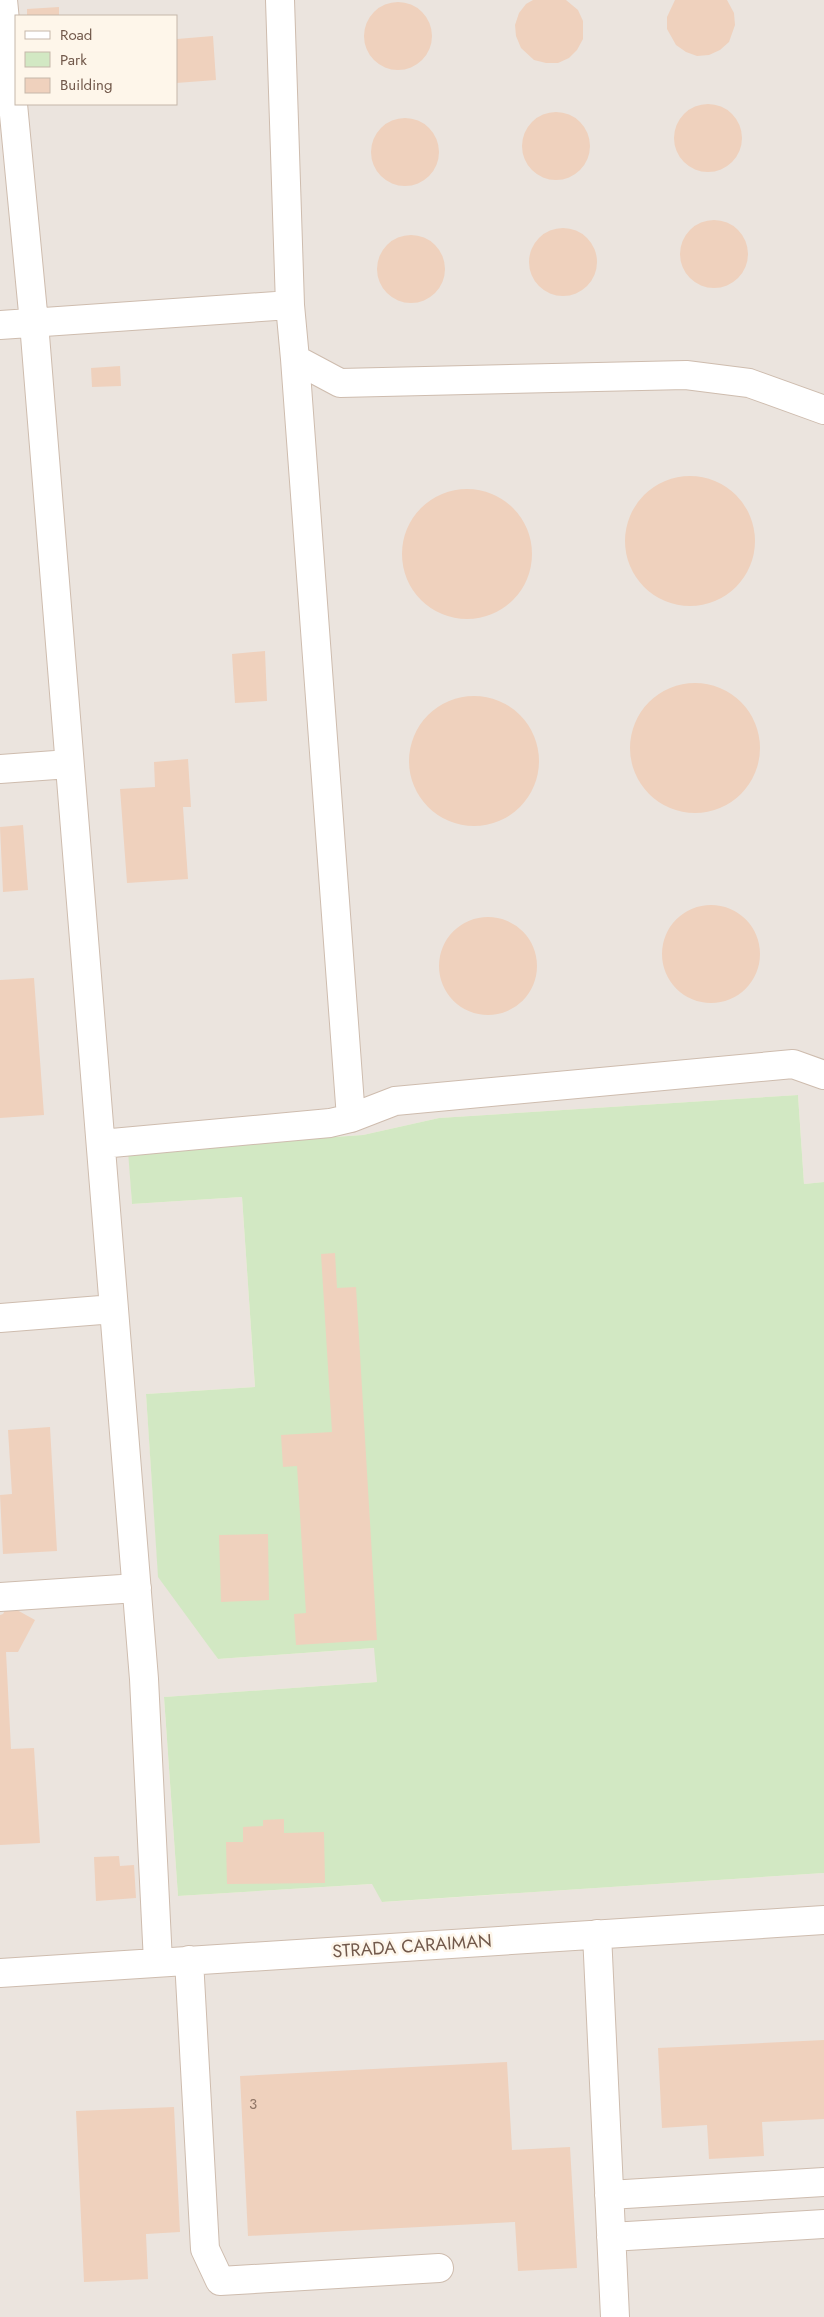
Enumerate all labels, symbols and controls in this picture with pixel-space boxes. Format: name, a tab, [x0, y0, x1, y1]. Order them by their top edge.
legend	[15, 15, 178, 105]
text: Road	[60, 24, 92, 46]
text: Park	[60, 49, 87, 71]
text: Building	[60, 74, 112, 96]
street label: STRADA CARAIMAN	[331, 1927, 493, 1965]
house number: 3	[249, 2093, 257, 2115]

